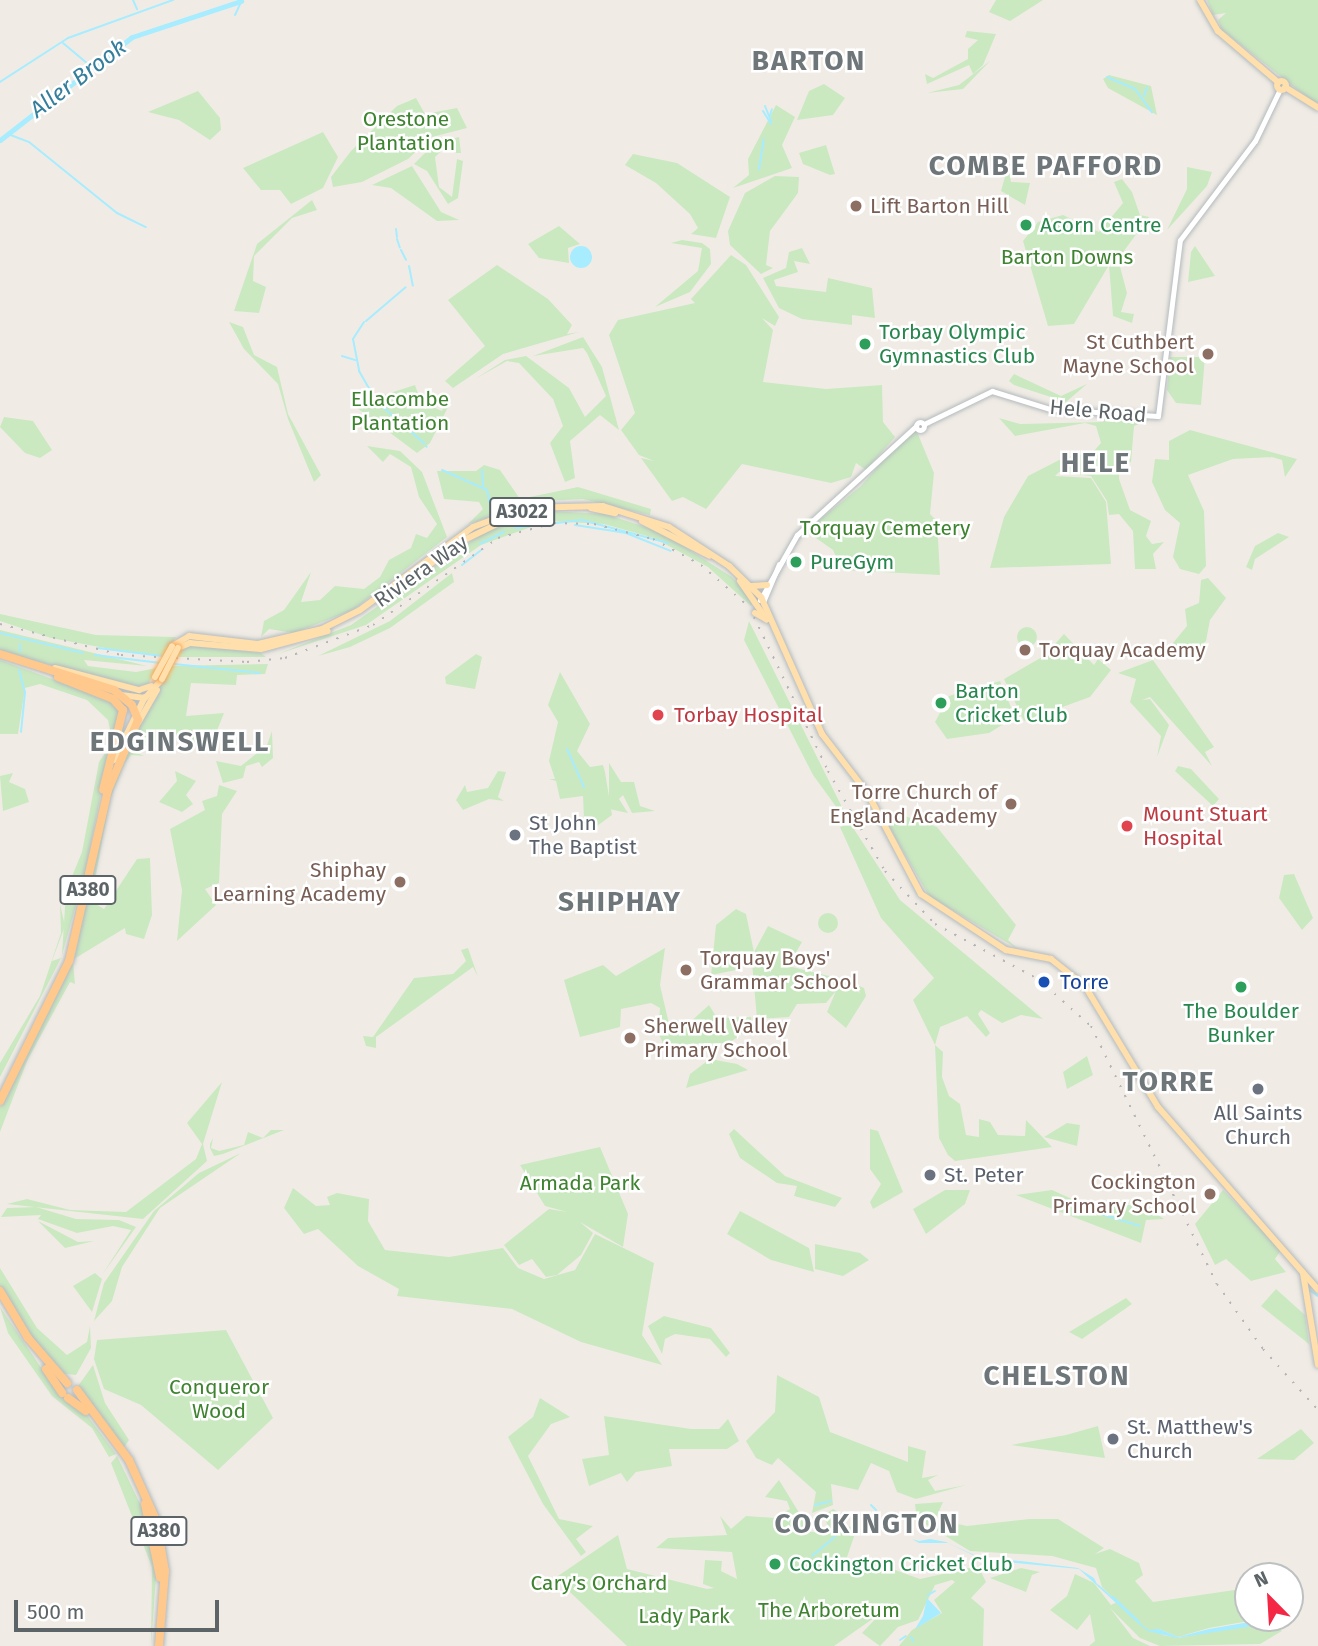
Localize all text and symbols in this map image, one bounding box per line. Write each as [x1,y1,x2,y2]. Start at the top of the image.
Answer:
water label: Aller Brook [24,33,132,123]
district label: BARTON [753,44,865,78]
park label: Orestone Plantation [357,106,455,156]
district label: COMBE PAFFORD [930,149,1162,183]
place label: Lift Barton Hill [870,193,1009,219]
marker: Lift Barton Hill [848,198,864,214]
place label: Acorn Centre [1040,212,1161,238]
marker: Acorn Centre [1018,217,1034,233]
park label: Barton Downs [1001,244,1133,270]
place label: Torbay Olympic Gymnastics Club [879,319,1035,369]
place label: St Cuthbert Mayne School [1062,329,1194,379]
marker: Torbay Olympic Gymnastics Club [857,336,873,352]
marker: St Cuthbert Mayne School [1200,346,1216,362]
park label: Ellacombe Plantation [351,386,449,436]
street label: Hele Road [1048,394,1148,428]
district label: HELE [1061,446,1131,480]
road number: A3022 [489,496,555,527]
park label: Torquay Cemetery [800,515,970,541]
street label: Riviera Way [369,529,473,613]
place label: PureGym [810,549,894,575]
marker: PureGym [788,554,804,570]
place label: Torquay Academy [1039,637,1206,663]
marker: Torquay Academy [1017,642,1033,658]
place label: Barton Cricket Club [955,678,1068,728]
marker: Barton Cricket Club [933,695,949,711]
place label: Torbay Hospital [674,702,823,728]
marker: Torbay Hospital [648,705,668,725]
district label: EDGINSWELL [91,725,269,759]
place label: Torre Church of England Academy [829,779,997,829]
marker: Torre Church of England Academy [1003,796,1019,812]
place label: Mount Stuart Hospital [1143,801,1268,851]
place label: St John The Baptist [529,810,637,860]
marker: Mount Stuart Hospital [1117,816,1137,836]
marker: St John The Baptist [507,827,523,843]
place label: Shiphay Learning Academy [213,857,386,907]
road number: A380 [58,874,118,906]
marker: Shiphay Learning Academy [392,874,408,890]
district label: SHIPHAY [559,885,681,919]
place label: Torquay Boys' Grammar School [700,945,858,995]
marker: Torquay Boys' Grammar School [678,962,694,978]
place label: Torre [1060,969,1109,995]
marker: Torre [1034,972,1054,992]
marker: The Boulder Bunker [1233,979,1249,995]
place label: The Boulder Bunker [1183,998,1299,1048]
place label: Sherwell Valley Primary School [644,1013,788,1063]
marker: Sherwell Valley Primary School [622,1030,638,1046]
district label: TORRE [1123,1065,1215,1099]
marker: All Saints Church [1250,1081,1266,1097]
place label: All Saints Church [1214,1100,1302,1150]
place label: St. Peter [944,1162,1024,1188]
marker: St. Peter [922,1167,938,1183]
place label: Cockington Primary School [1052,1169,1196,1219]
park label: Armada Park [520,1170,640,1196]
marker: Cockington Primary School [1202,1186,1218,1202]
district label: CHELSTON [985,1359,1129,1393]
park label: Conqueror Wood [169,1374,269,1424]
place label: St. Matthew's Church [1127,1414,1253,1464]
marker: St. Matthew's Church [1105,1431,1121,1447]
district label: COCKINGTON [776,1507,958,1541]
road number: A380 [129,1516,189,1546]
place label: Cockington Cricket Club [789,1551,1013,1577]
marker: Cockington Cricket Club [767,1556,783,1572]
north arrow [1234,1562,1304,1632]
text: N [1251,1566,1271,1592]
park label: Cary's Orchard [531,1570,667,1596]
scale bar [18,1586,222,1630]
park label: The Arboretum [758,1597,900,1623]
text: 500 m [27,1599,85,1625]
park label: Lady Park [638,1603,730,1629]

